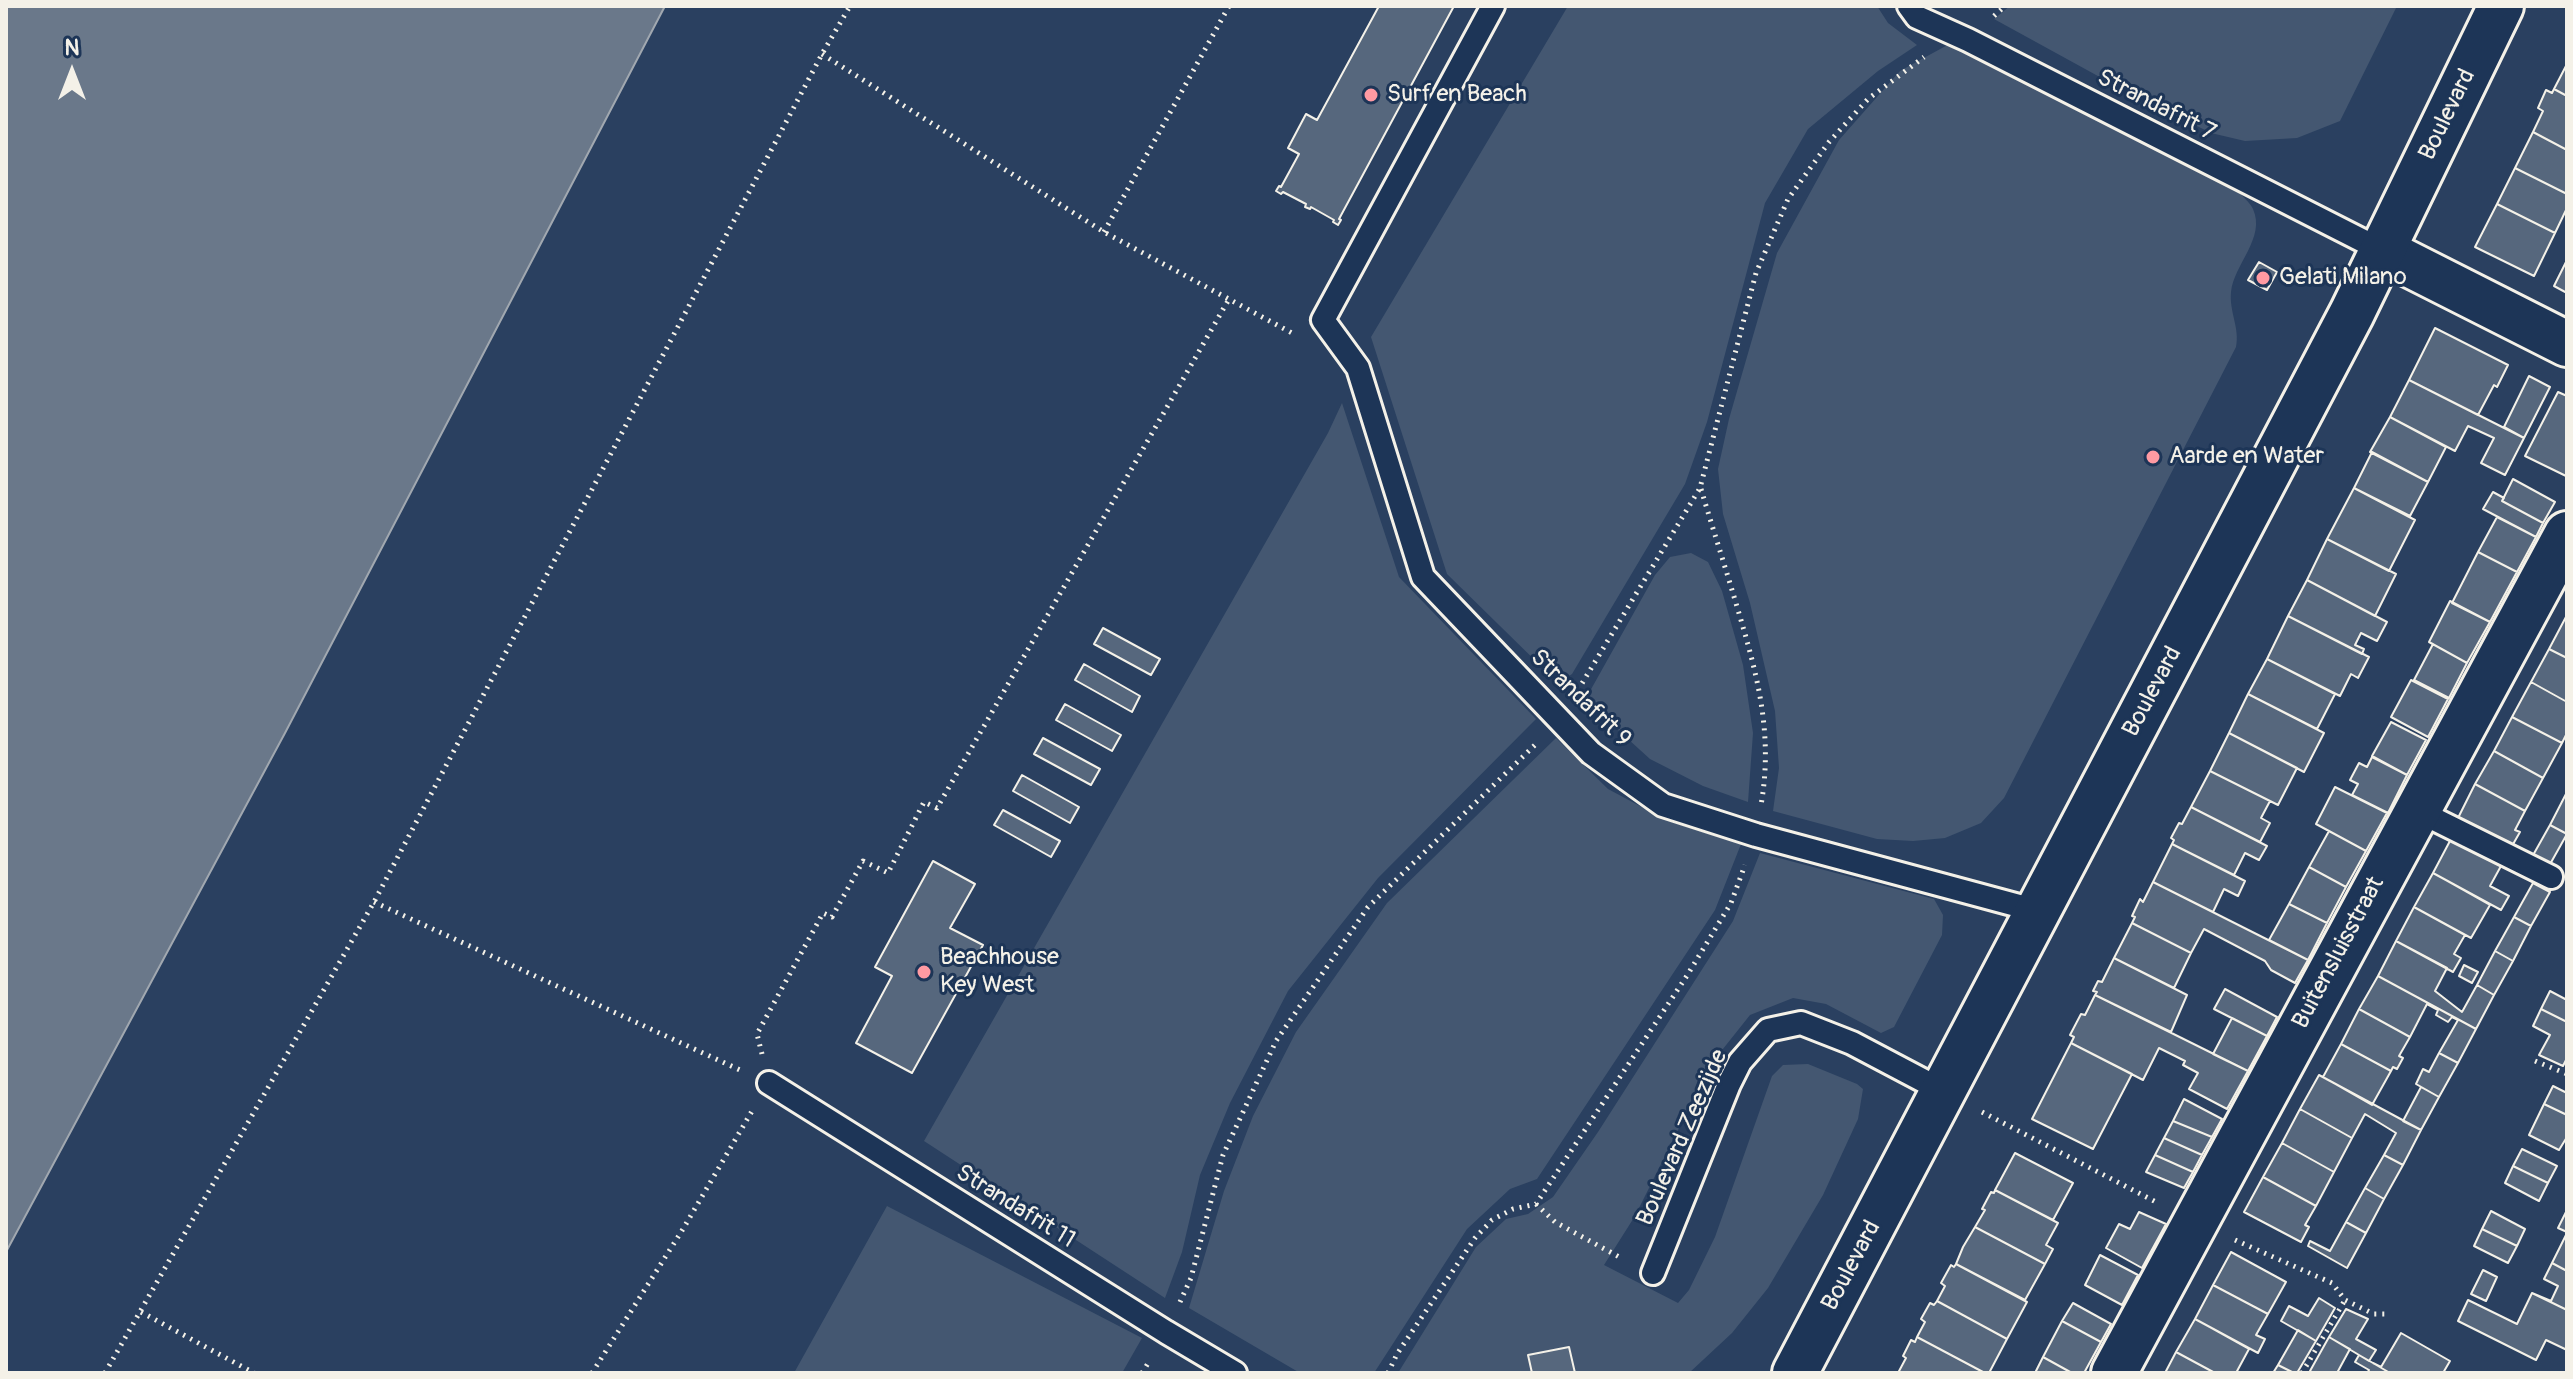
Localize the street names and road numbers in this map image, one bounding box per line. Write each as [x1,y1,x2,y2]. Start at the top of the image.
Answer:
street label: Strandafrit 7 [2092,64,2220,148]
street label: Boulevard [2414,65,2482,165]
street label: Boulevard [2117,642,2189,742]
street label: Strandafrit 9 [1524,644,1636,754]
street label: Buitensluisstraat [2287,872,2391,1034]
street label: Boulevard Zeezijde [1631,1045,1735,1231]
street label: Strandafrit 11 [950,1159,1080,1255]
street label: Boulevard [1816,1216,1888,1316]

